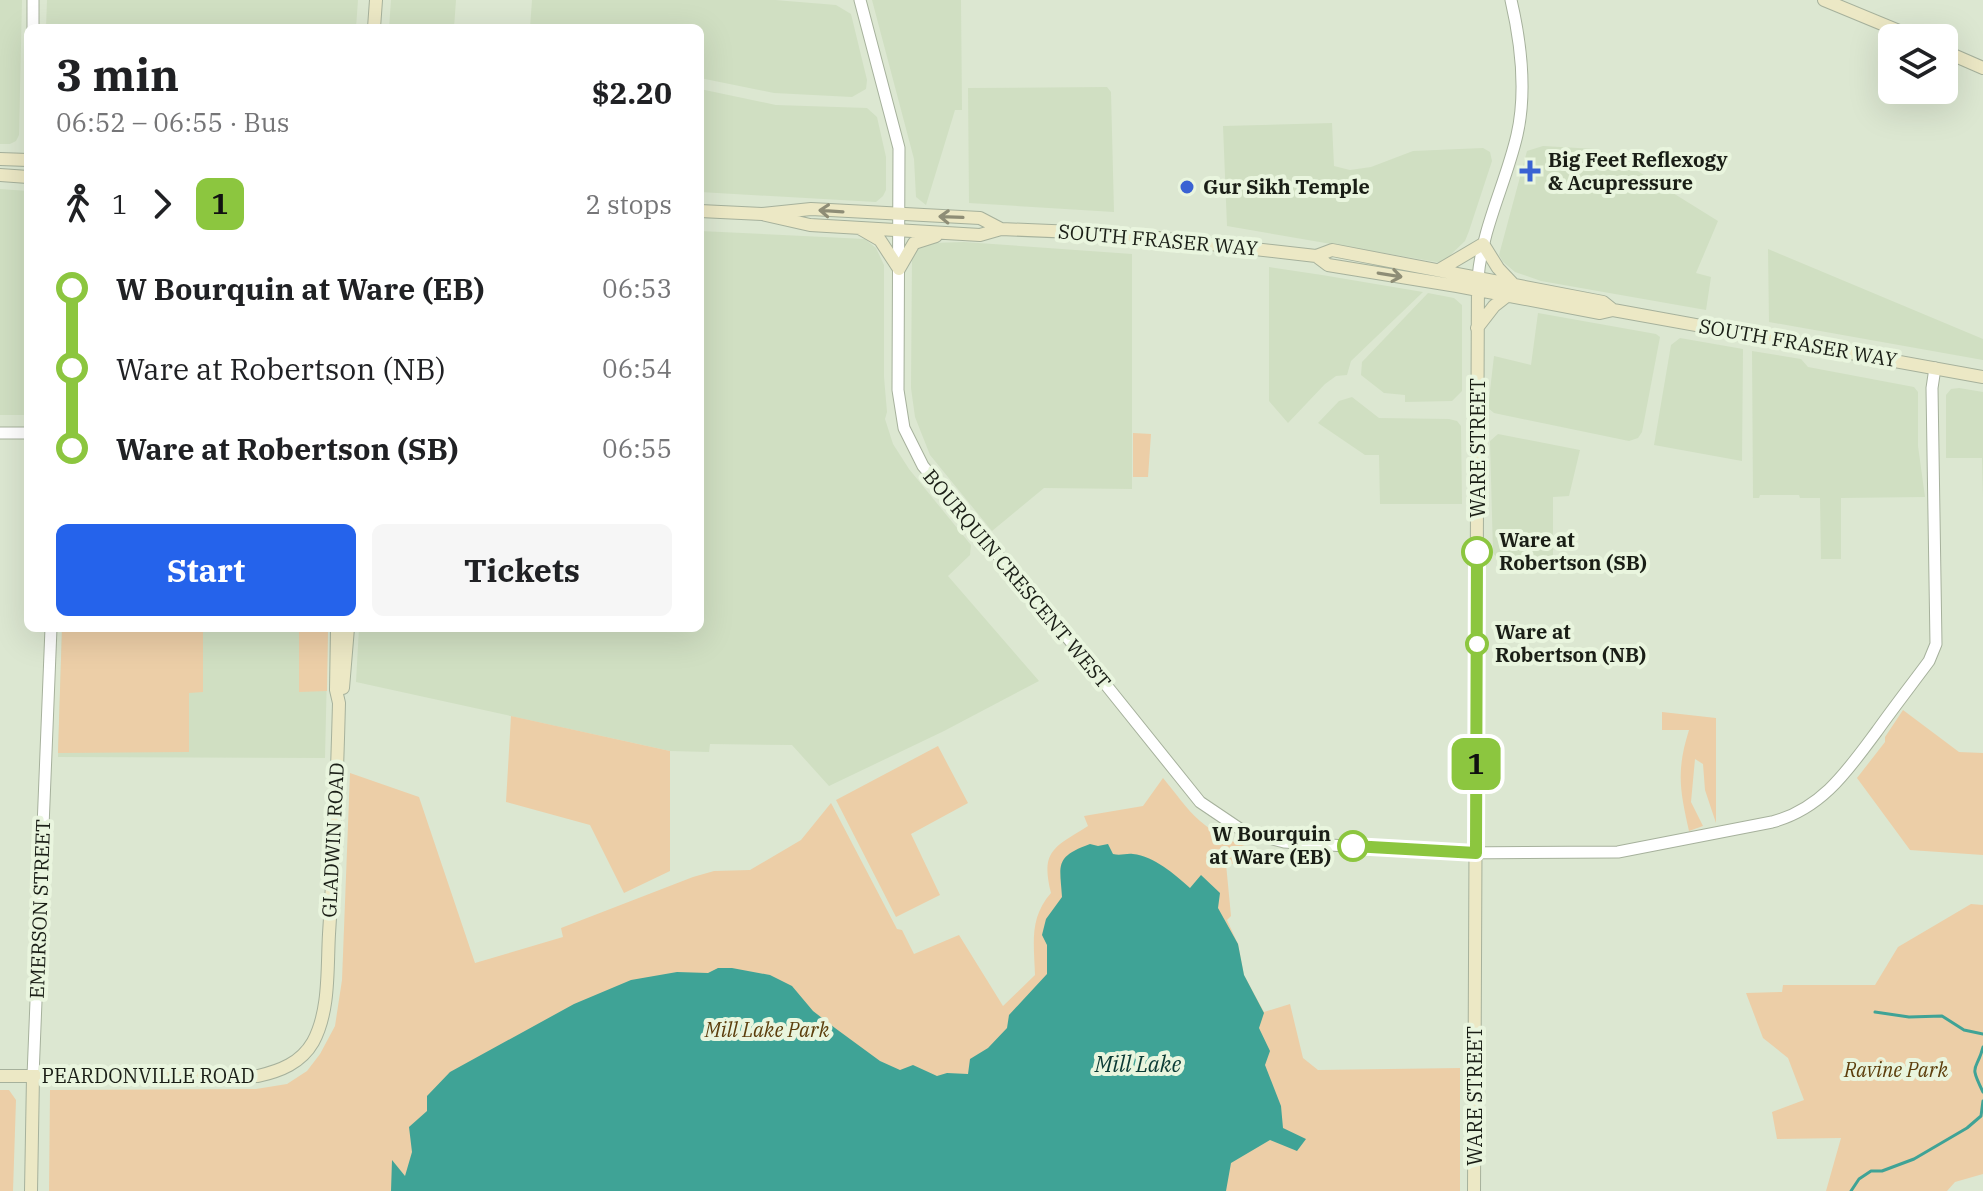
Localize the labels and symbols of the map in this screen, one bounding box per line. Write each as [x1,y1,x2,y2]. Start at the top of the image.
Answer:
place label: Big Feet Reflexogy & Acupressure [1548,146,1728,196]
marker: Big Feet Reflexogy & Acupressure [1519,160,1541,182]
place label: Gur Sikh Temple [1203,173,1370,200]
marker: Gur Sikh Temple [1178,178,1196,196]
one-way arrow [818,203,845,218]
one-way arrow [938,210,965,225]
street label: SOUTH FRASER WAY [1057,217,1260,262]
one-way arrow [1376,268,1402,283]
street label: SOUTH FRASER WAY [1697,312,1900,373]
street label: WARE STREET [1464,378,1491,518]
street label: BOURQUIN CRESCENT WEST [918,463,1117,694]
place label: Ware at Robertson (SB) [1499,526,1647,576]
marker: Ware at Robertson (SB) [1462,537,1492,567]
place label: Ware at Robertson (NB) [1495,618,1646,668]
marker: Ware at Robertson (NB) [1466,633,1488,655]
line badge: 1 [1450,738,1502,790]
street label: GLADWIN ROAD [315,762,350,918]
street label: EMERSON STREET [23,819,56,999]
place label: W Bourquin at Ware (EB) [1209,820,1331,870]
marker: W Bourquin at Ware (EB) [1338,831,1368,861]
park label: Mill Lake Park [704,1016,830,1043]
street label: WARE STREET [1461,1026,1488,1166]
water label: Mill Lake [1094,1049,1181,1078]
park label: Ravine Park [1843,1056,1948,1083]
street label: PEARDONVILLE ROAD [42,1062,255,1089]

